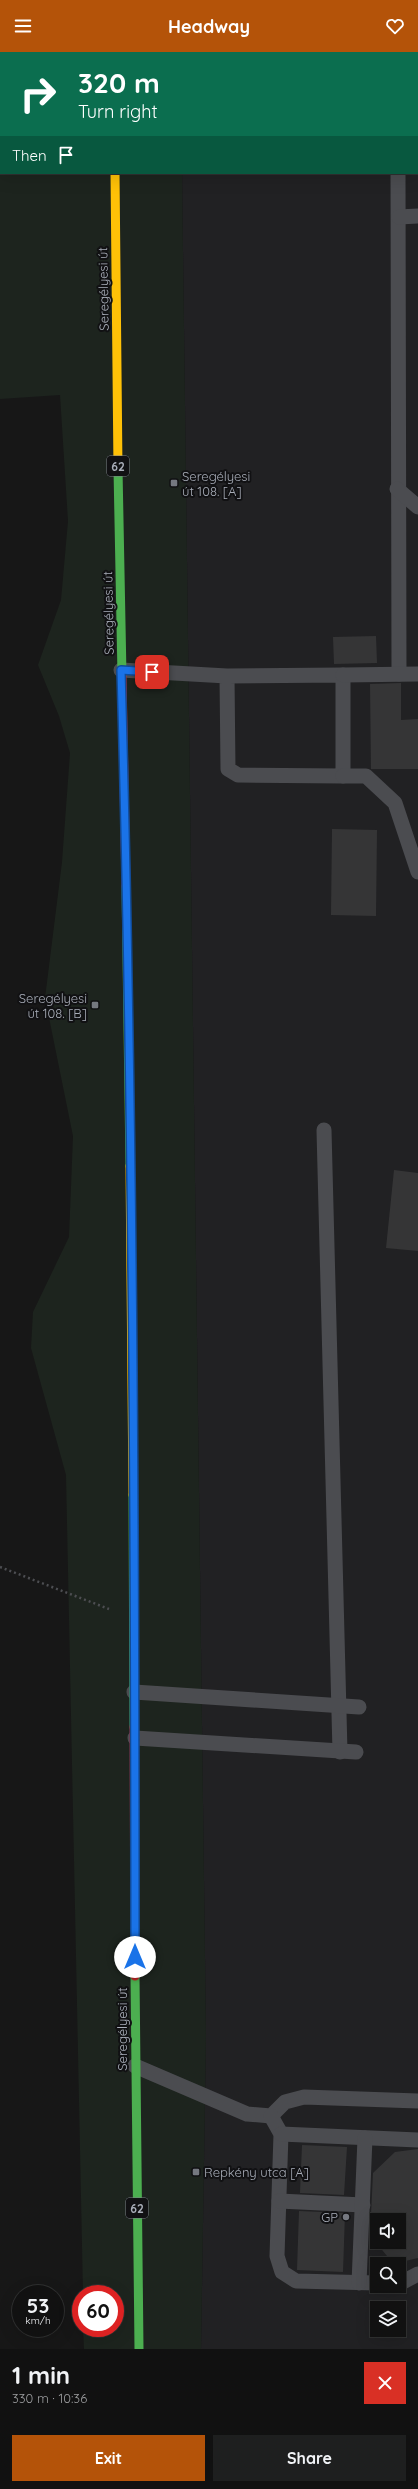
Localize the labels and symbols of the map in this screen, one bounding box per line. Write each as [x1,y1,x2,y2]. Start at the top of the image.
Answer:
street label: Seregélyesi út [94,247,112,331]
road number: 62 [107,456,129,476]
place label: Seregélyesi út 108. [A] [182,468,250,499]
marker: Seregélyesi út 108. [A] [169,478,179,488]
street label: Seregélyesi út [99,571,117,655]
pin [135,655,169,689]
place label: Seregélyesi út 108. [B] [19,990,87,1021]
marker: Seregélyesi út 108. [B] [90,1000,100,1010]
position arrow [114,1936,156,1978]
street label: Seregélyesi út [114,1987,130,2071]
place label: Repkény utca [A] [204,2164,309,2180]
marker: Repkény utca [A] [191,2167,201,2177]
road number: 62 [126,2198,148,2218]
place label: GP [321,2209,338,2225]
marker: GP [341,2212,351,2222]
speed limit sign: 60 [72,2285,124,2337]

